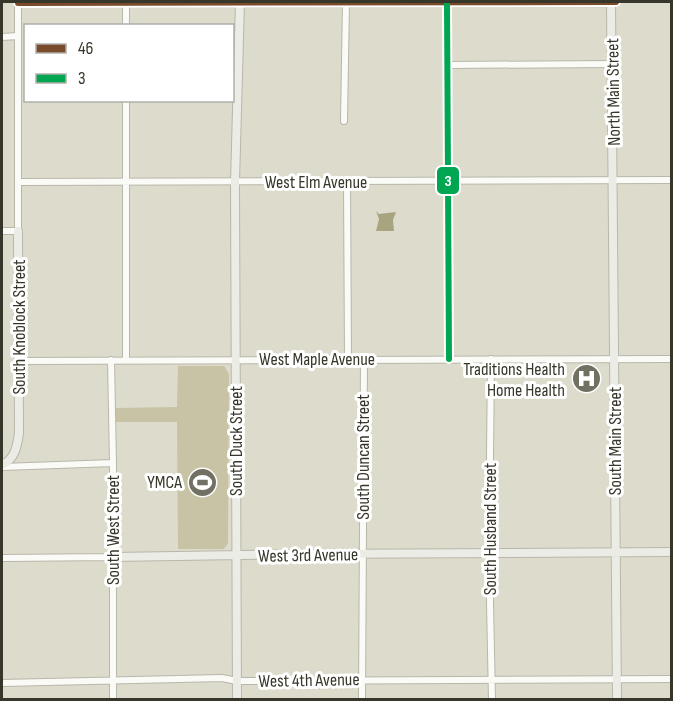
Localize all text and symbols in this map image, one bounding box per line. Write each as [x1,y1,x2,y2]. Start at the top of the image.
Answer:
legend [24,24,234,102]
text: 46 [78,38,94,59]
street label: North Main Street [602,38,625,146]
text: 3 [78,68,86,89]
line badge: 3 [436,166,460,195]
street label: West Elm Avenue [265,172,367,193]
text: 3 [444,172,452,191]
street label: South Knoblock Street [9,259,30,395]
street label: West Maple Avenue [259,349,375,370]
place label: Traditions Health Home Health [463,359,565,401]
hospital icon: Traditions Health Home Health [570,363,602,395]
street label: South Duck Street [226,385,247,496]
street label: South Main Street [605,386,626,495]
street label: South Duncan Street [353,394,374,520]
street label: South Husband Street [480,462,501,595]
sports icon: YMCA [187,466,219,498]
place label: YMCA [147,472,182,493]
street label: South West Street [103,474,124,585]
street label: West 3rd Avenue [258,544,358,567]
street label: West 4th Avenue [258,669,360,692]

